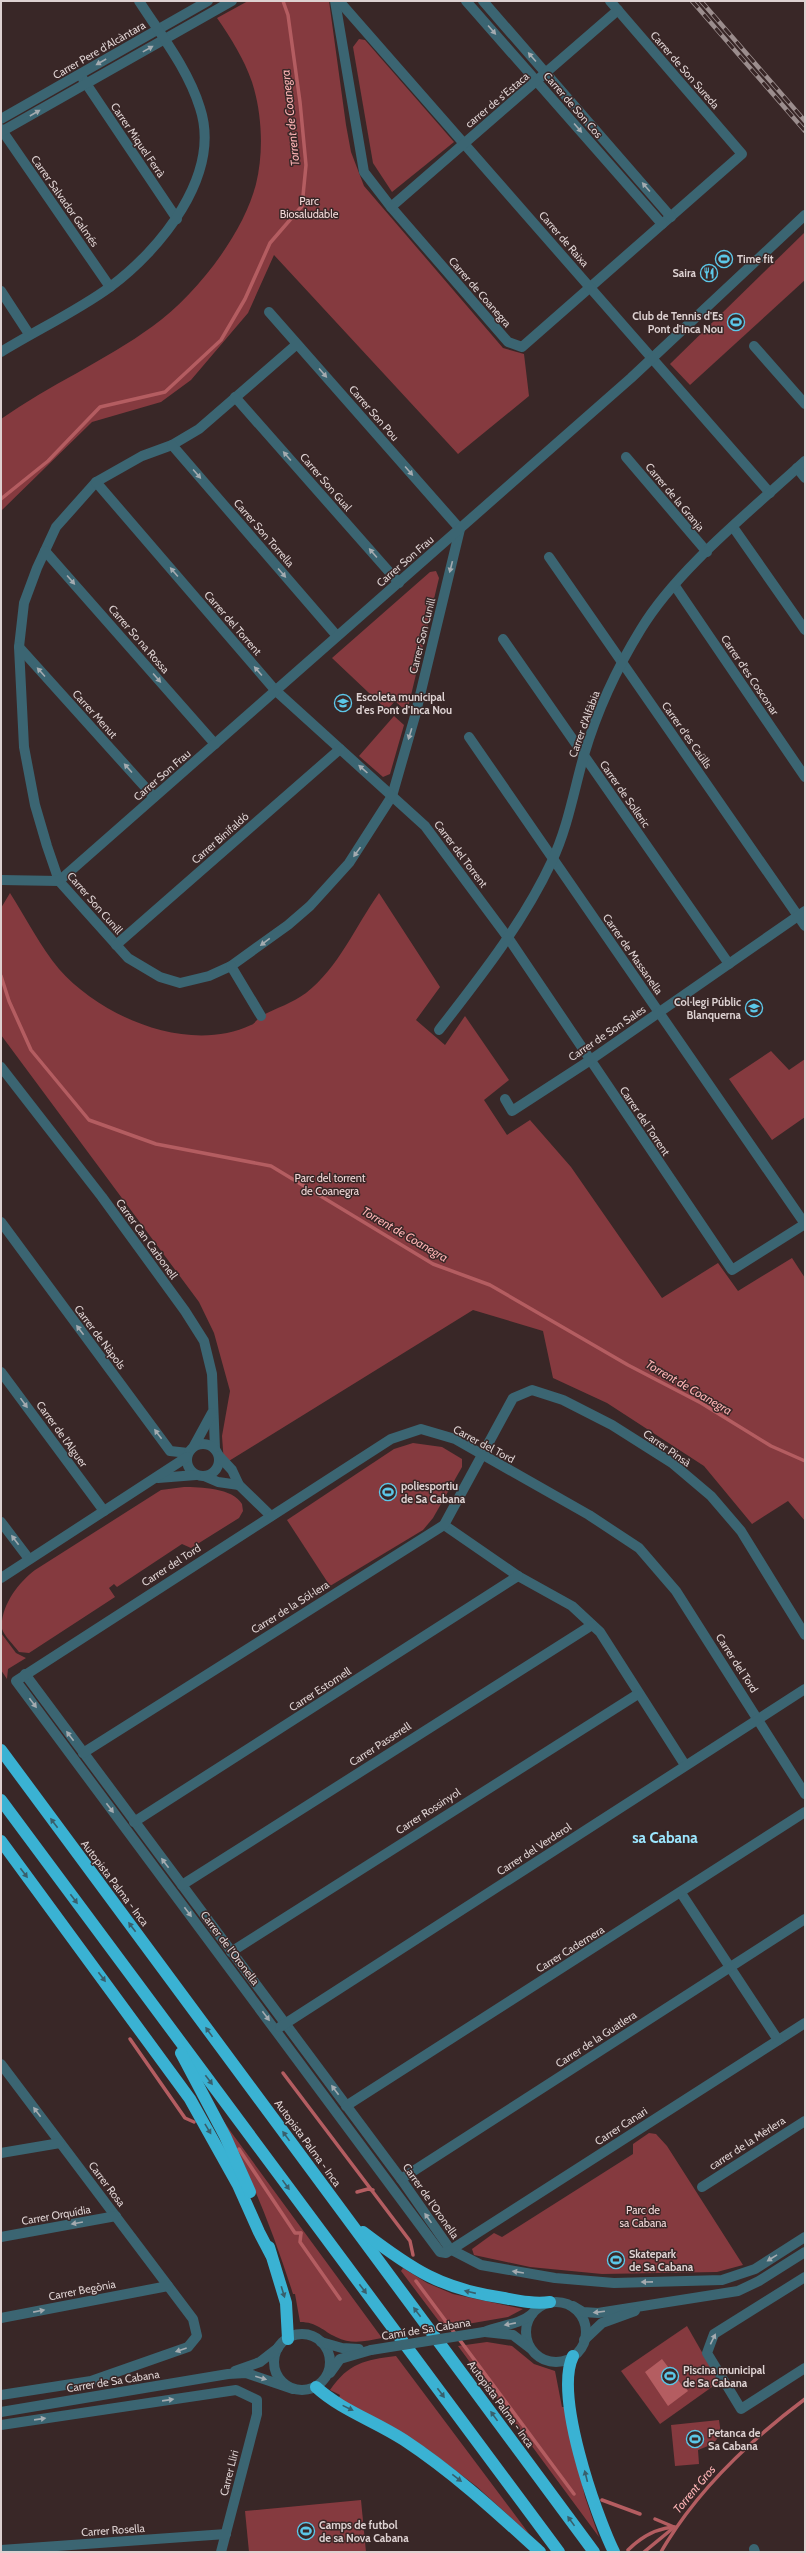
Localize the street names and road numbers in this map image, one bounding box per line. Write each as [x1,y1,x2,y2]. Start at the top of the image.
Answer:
street label: Carrer Pere d'Alcàntara [50,17,148,82]
street label: Carrer de Son Sureda [647,28,723,112]
street label: carrer de s'Estaca [462,69,532,131]
street label: Carrer de Son Cos [540,69,606,141]
street label: Carrer Miquel Ferrà [108,100,169,181]
street label: Carrer Salvador Galmés [28,153,102,250]
street label: Carrer de Raixa [536,208,592,270]
street label: Carrer de Coanegra [446,254,515,331]
street label: Carrer Son Pou [346,382,402,444]
street label: Carrer Son Gual [297,450,355,514]
street label: Carrer de la Granja [642,460,708,535]
street label: Carrer Son Torrella [231,496,298,570]
street label: Carrer Son Frau [374,532,437,590]
street label: Carrer del Torrent [201,588,265,658]
street label: Carrer Son Cunill [406,596,438,675]
street label: Carrer So na Rossa [105,602,173,677]
street label: Carrer d'es Cosconar [718,632,782,718]
street label: Carrer Menut [70,687,121,741]
street label: Carrer d'Alfàbia [565,688,603,759]
street label: Carrer d'es Caülls [659,699,715,772]
street label: Carrer Son Frau [131,746,194,804]
street label: Carrer de Solleric [597,758,653,830]
street label: Carrer Binifaldó [188,809,252,867]
street label: Carrer del Torrent [431,818,491,891]
street label: Carrer Son Cunill [64,869,126,937]
street label: Carrer de Massanella [600,911,667,998]
street label: Carrer de Son Sales [566,1002,649,1064]
street label: Carrer del Torrent [617,1084,673,1159]
street label: Carrer Can Carbonell [113,1196,181,1282]
street label: Carrer de Nàpols [71,1302,129,1372]
street label: Carrer de l'Alguer [33,1398,91,1470]
street label: Carrer del Tord [451,1422,517,1466]
street label: Carrer Pinsà [640,1426,694,1470]
street label: Carrer del Tord [139,1541,203,1589]
street label: Carrer de la Sól·lera [248,1577,332,1637]
street label: Carrer del Tord [713,1631,761,1695]
street label: Carrer Estornell [286,1664,354,1714]
street label: Carrer Passerell [347,1719,414,1769]
street label: Carrer Rossinyol [393,1785,463,1837]
street label: Carrer del Verderol [494,1819,574,1878]
street label: Autopista Palma - Inca [78,1837,152,1929]
street label: Carrer de l'Oronella [198,1908,263,1988]
street label: Carrer Cadernera [533,1922,607,1976]
street label: Carrer de la Guatlera [553,2007,640,2070]
street label: Autopista Palma - Inca [272,2097,345,2190]
street label: Carrer Canari [592,2104,650,2148]
street label: carrer de la Mèrlera [706,2113,788,2173]
street label: Carrer Rosa [86,2159,129,2210]
street label: Carrer de l'Oronella [400,2160,463,2242]
street label: Carrer Orquídia [20,2202,92,2228]
street label: Carrer Begònia [47,2277,117,2303]
street label: Camí de Sa Cabana [381,2315,472,2343]
street label: Autopista Palma - Inca [465,2358,538,2451]
street label: Carrer de Sa Cabana [66,2367,161,2395]
street label: Carrer Lliri [217,2449,241,2497]
street label: Carrer Rosella [81,2521,146,2539]

